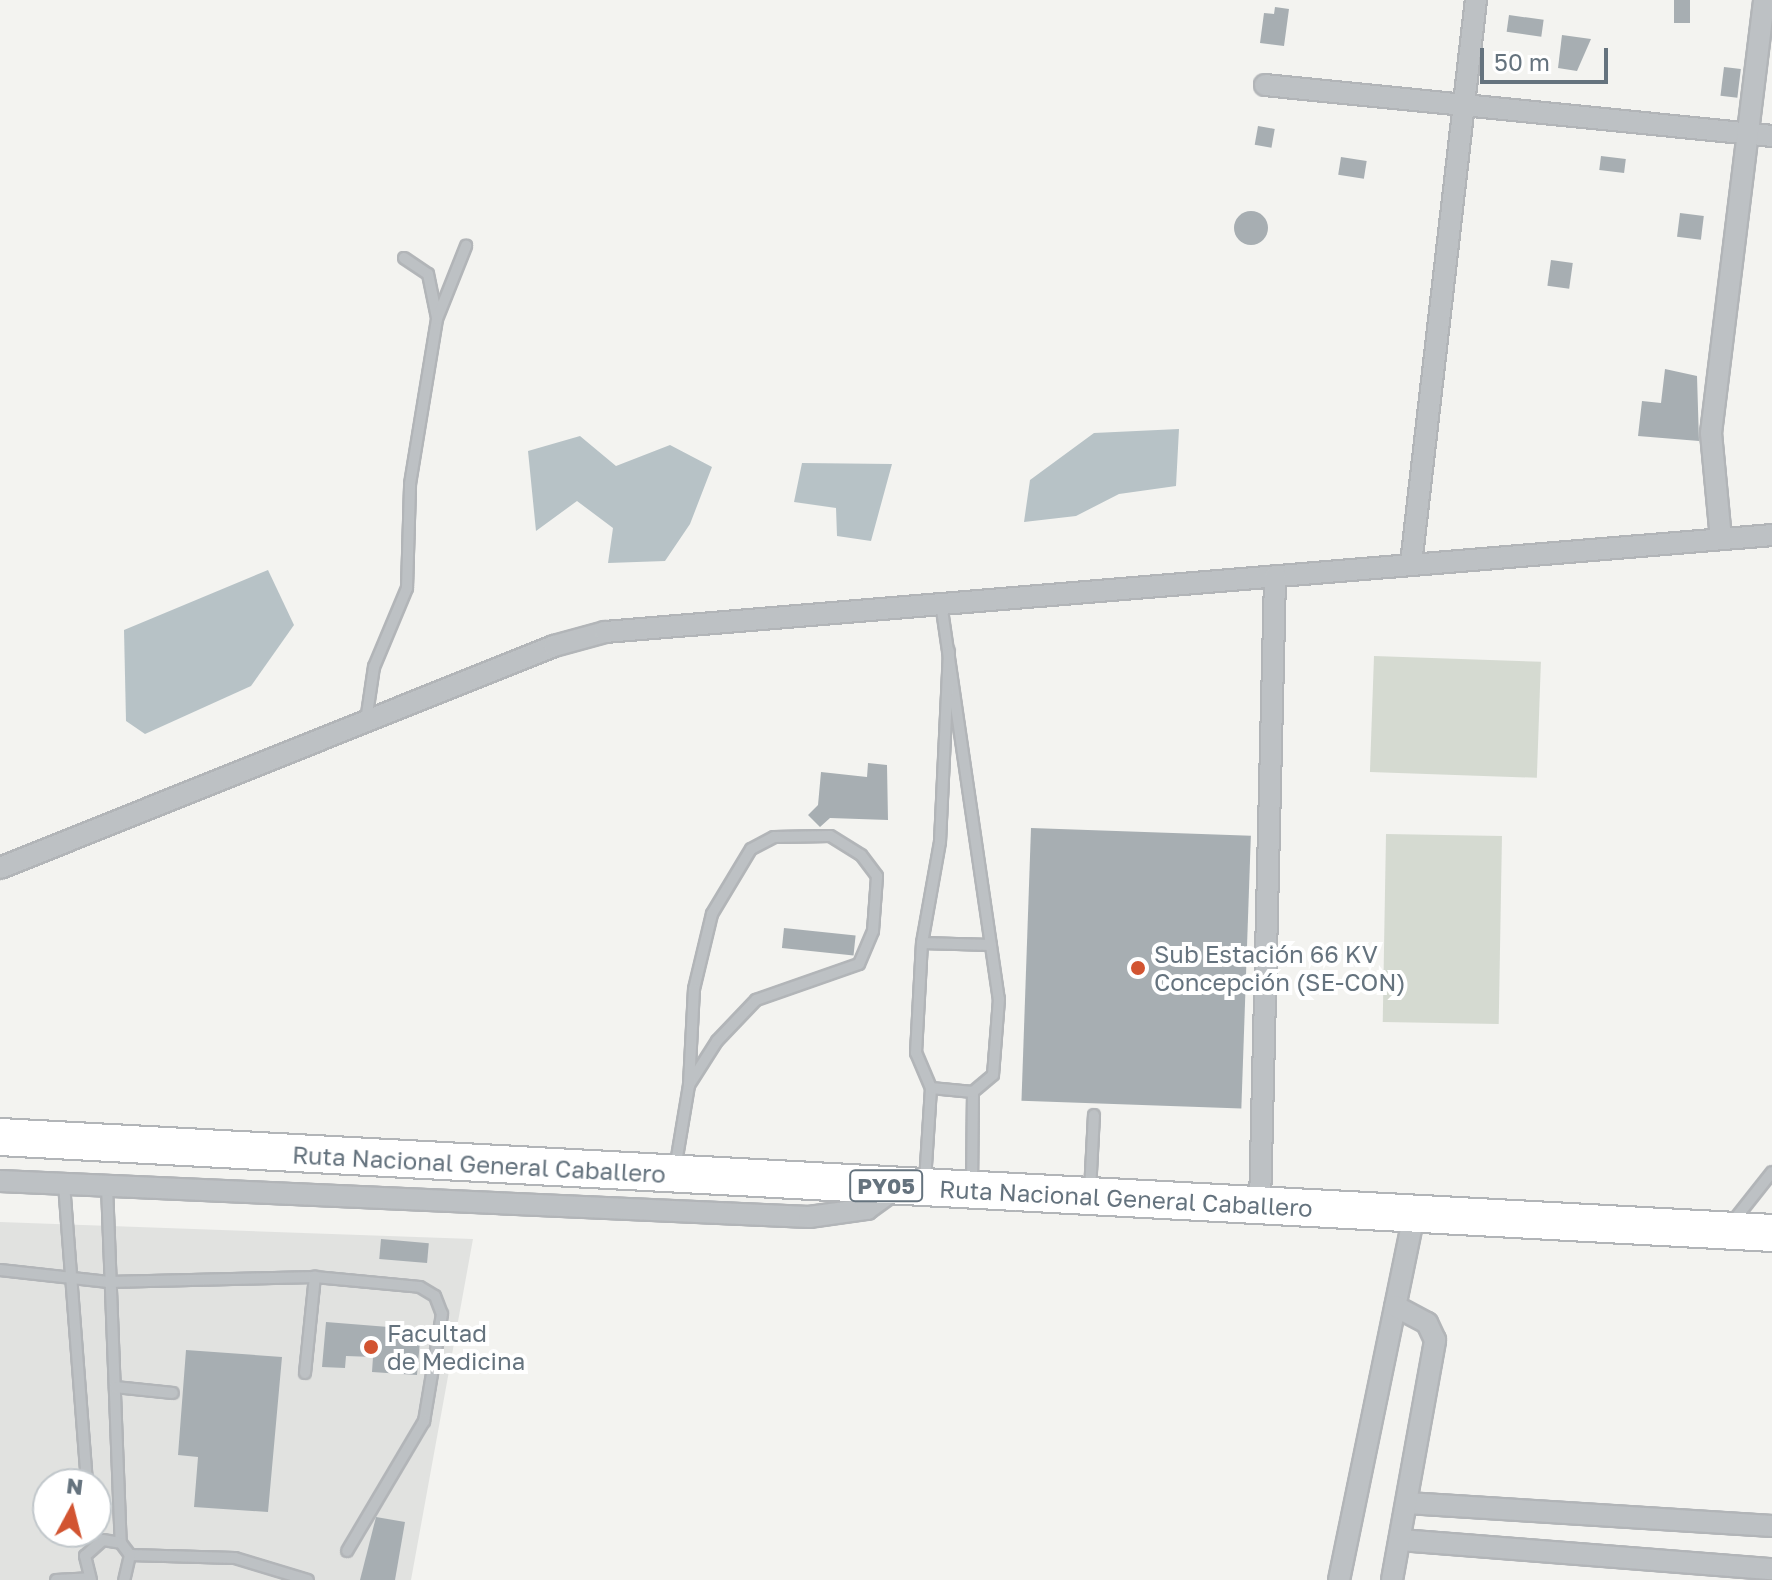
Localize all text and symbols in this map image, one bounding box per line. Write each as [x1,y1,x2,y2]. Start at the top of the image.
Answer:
scale bar [1484,32,1612,82]
text: 50 m [1494,47,1550,76]
place label: Sub Estación 66 KV Concepción (SE-CON) [1154,940,1406,996]
marker: Sub Estación 66 KV Concepción (SE-CON) [1129,959,1147,977]
street label: Ruta Nacional General Caballero [292,1140,666,1188]
road number: PY05 [848,1168,924,1204]
street label: Ruta Nacional General Caballero [939,1174,1313,1222]
place label: Facultad de Medicina [387,1319,525,1375]
marker: Facultad de Medicina [362,1338,380,1356]
north arrow [32,1468,112,1548]
text: N [65,1471,85,1500]

